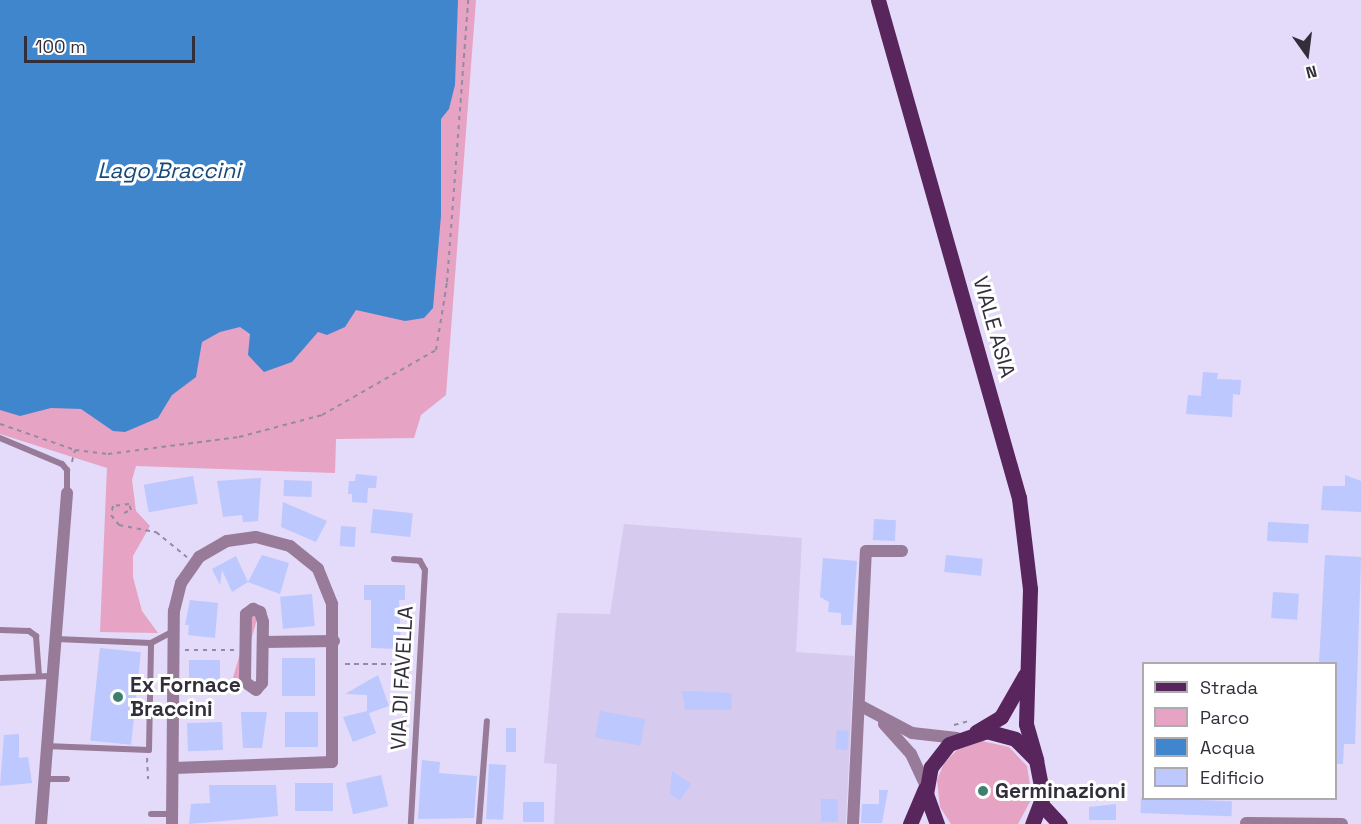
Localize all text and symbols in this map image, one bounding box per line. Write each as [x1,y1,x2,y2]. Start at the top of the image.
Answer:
scale bar [27,24,198,62]
north arrow [1277,24,1337,84]
text: 100 m [35,35,86,58]
text: N [1304,60,1319,83]
water label: Lago Braccini [97,158,241,184]
street label: VIALE ASIA [967,273,1021,381]
street label: VIA DI FAVELLA [386,605,418,751]
legend [1142,662,1337,800]
place label: Ex Fornace Braccini [130,672,241,722]
text: Strada [1200,676,1258,699]
marker: Ex Fornace Braccini [111,690,125,704]
text: Parco [1200,706,1249,729]
text: Acqua [1200,736,1255,759]
text: Edificio [1200,766,1264,789]
place label: Germinazioni [995,778,1126,804]
marker: Germinazioni [976,784,990,798]

